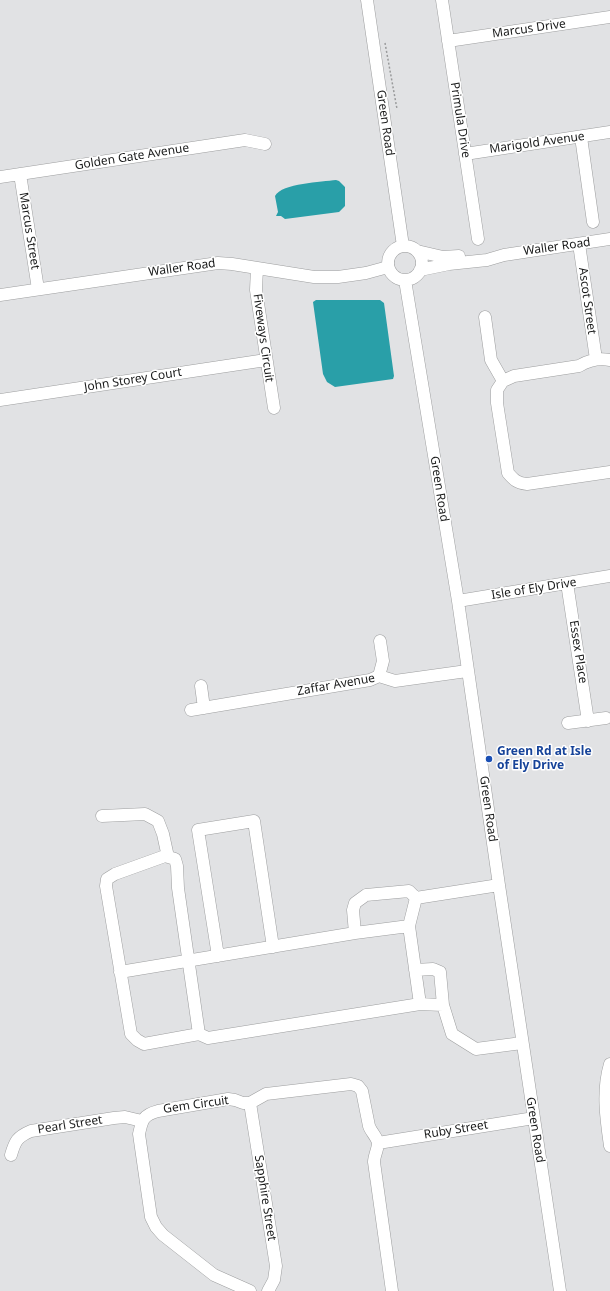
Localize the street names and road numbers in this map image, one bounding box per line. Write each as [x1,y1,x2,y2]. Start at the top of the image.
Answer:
street label: Marcus Drive [491,17,567,41]
street label: Primula Drive [447,81,473,159]
street label: Green Road [373,89,397,157]
street label: Marigold Avenue [488,129,586,157]
street label: Golden Gate Avenue [74,141,190,173]
street label: Marcus Street [16,191,42,271]
street label: Waller Road [523,235,591,259]
street label: Waller Road [148,256,216,280]
street label: Ascot Street [575,267,599,335]
street label: Fiveways Circuit [250,293,276,383]
street label: John Storey Court [83,365,183,395]
street label: Green Road [427,455,451,523]
street label: Isle of Ely Drive [490,575,578,603]
street label: Essex Place [566,619,590,685]
street label: Zaffar Avenue [296,671,376,699]
street label: Green Road [476,775,500,843]
street label: Gem Circuit [162,1093,230,1117]
street label: Green Road [523,1096,547,1164]
street label: Pearl Street [37,1113,103,1137]
street label: Ruby Street [423,1118,489,1142]
street label: Sapphire Street [251,1154,279,1242]

